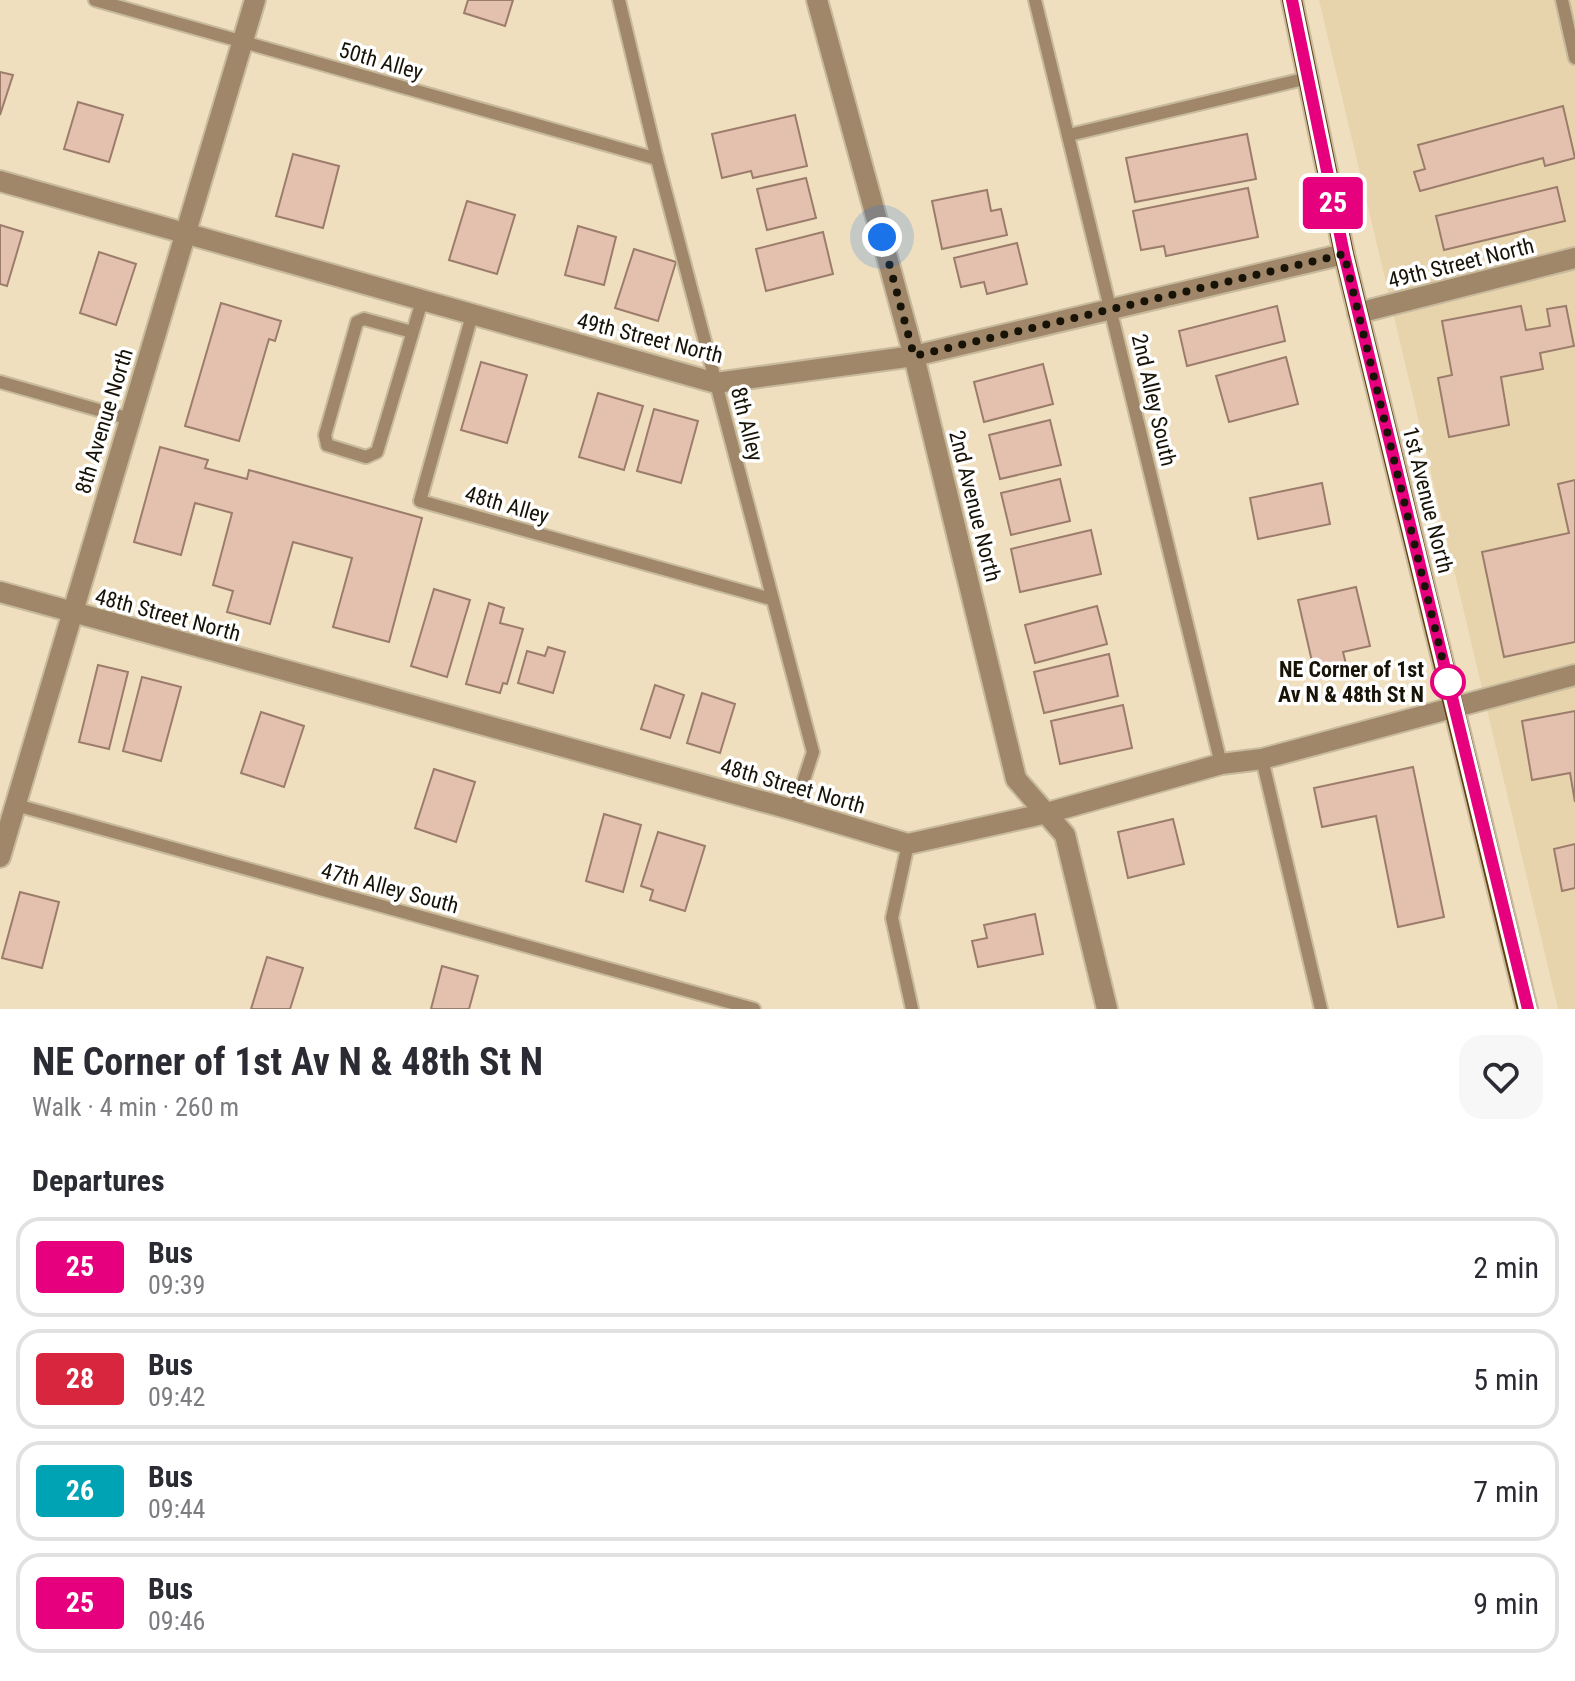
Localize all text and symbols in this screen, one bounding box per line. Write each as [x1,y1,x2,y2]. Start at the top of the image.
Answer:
street label: 50th Alley [336,37,426,85]
line badge: 25 [1297,177,1369,229]
text: 25 [1319,186,1347,219]
your location [862,217,902,257]
street label: 49th Street North [1385,233,1537,293]
street label: 49th Street North [574,308,726,368]
street label: 2nd Alley South [1127,331,1181,469]
street label: 8th Avenue North [70,345,138,497]
street label: 8th Alley [726,385,768,463]
street label: 1st Avenue North [1398,424,1458,576]
street label: 2nd Avenue North [944,428,1006,584]
street label: 48th Alley [462,481,552,529]
street label: 48th Street North [93,584,243,646]
place label: NE Corner of 1st Av N & 48th St N [1278,657,1424,707]
marker: NE Corner of 1st Av N & 48th St N [1431,665,1465,699]
street label: 48th Street North [718,753,868,819]
street label: 47th Alley South [319,858,461,918]
button: heart [1459,1035,1543,1119]
text: NE Corner of 1st Av N & 48th St N [32,1040,543,1084]
text: Walk · 4 min · 260 m [32,1092,239,1122]
text: Departures [32,1163,165,1198]
text: Bus [148,1235,193,1270]
text: 25 [66,1250,94,1283]
text: 2 min [1473,1250,1539,1285]
text: 09:39 [148,1270,205,1300]
text: Bus [148,1347,193,1382]
text: 28 [66,1362,94,1395]
text: 5 min [1473,1362,1539,1397]
text: 09:42 [148,1382,205,1412]
text: Bus [148,1459,193,1494]
text: 26 [66,1474,94,1507]
text: 7 min [1473,1474,1539,1509]
text: 09:44 [148,1494,205,1524]
text: Bus [148,1571,193,1606]
text: 25 [66,1586,94,1619]
text: 9 min [1473,1586,1539,1621]
text: 09:46 [148,1606,205,1636]

